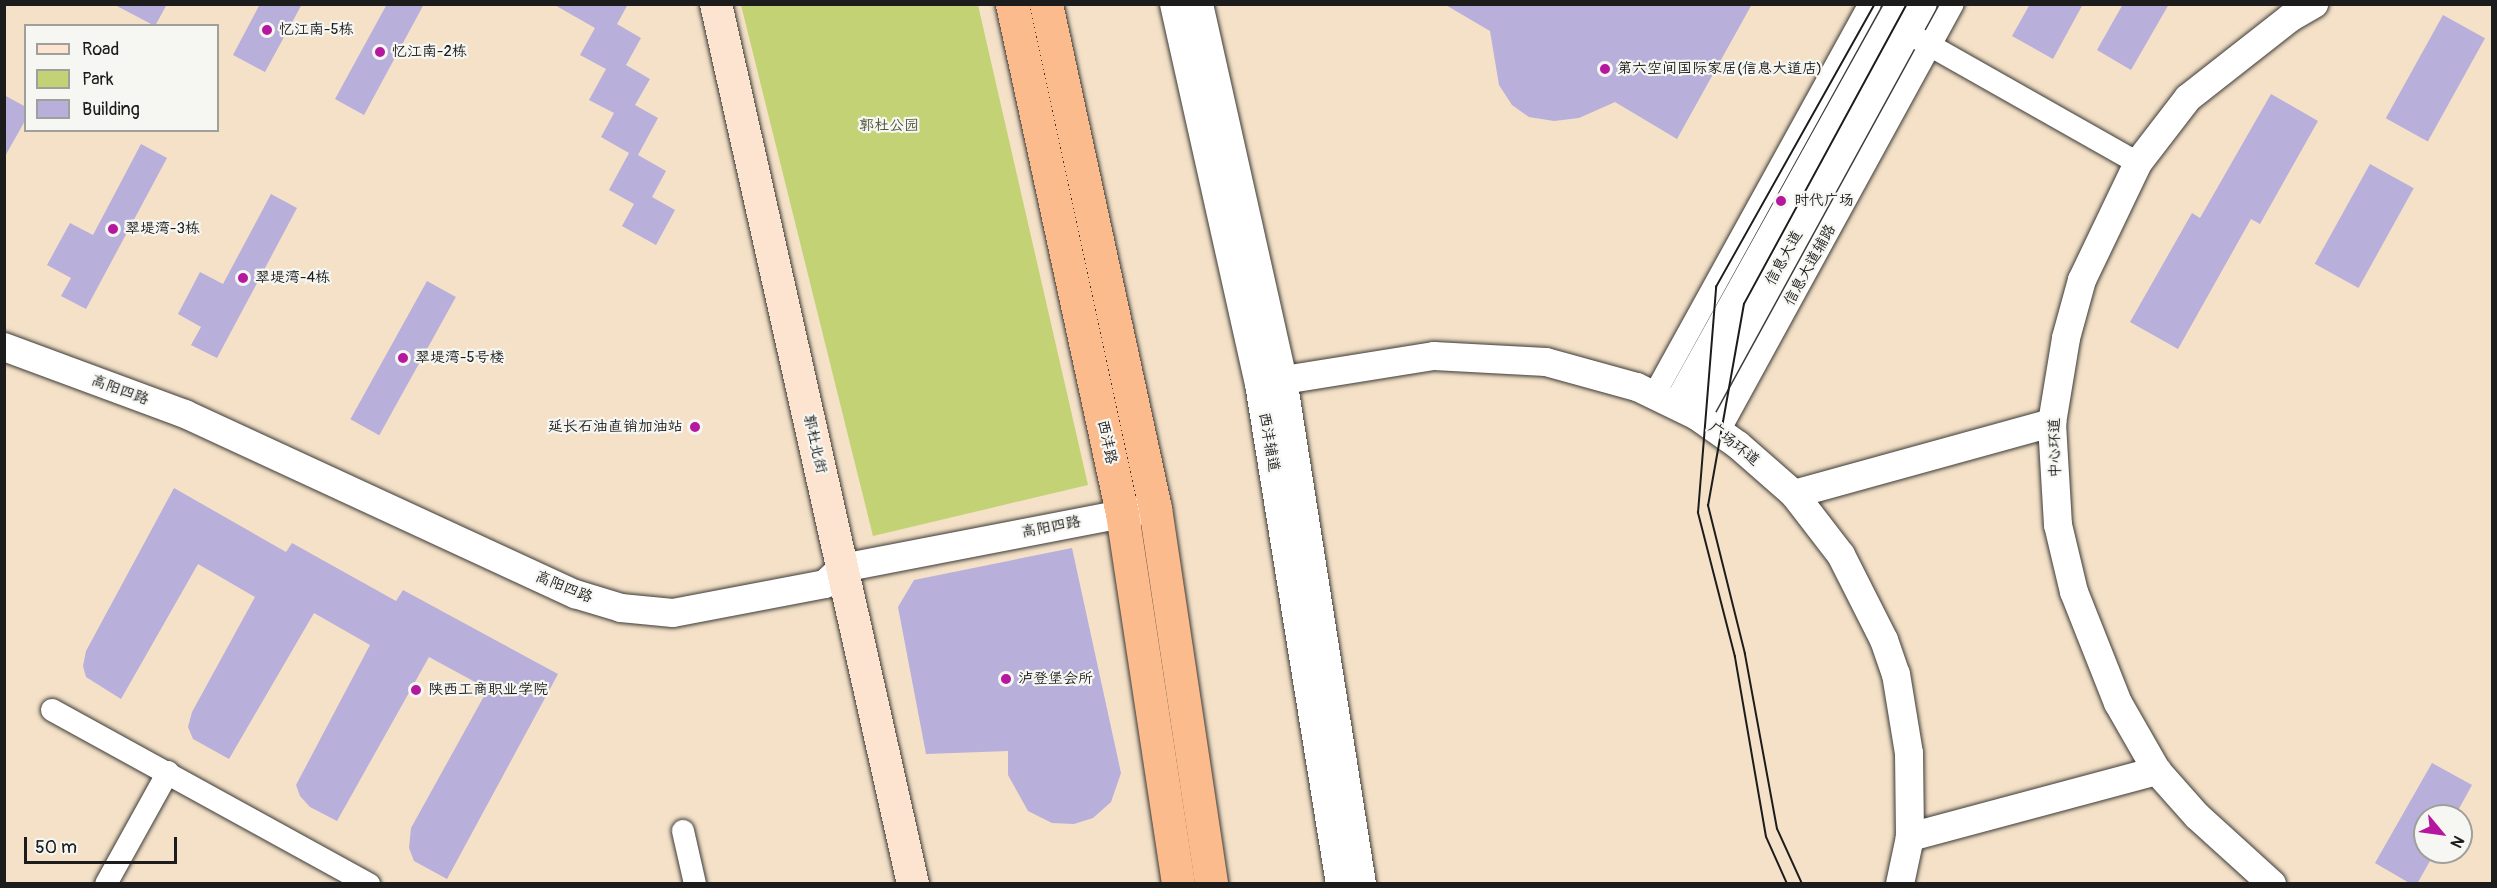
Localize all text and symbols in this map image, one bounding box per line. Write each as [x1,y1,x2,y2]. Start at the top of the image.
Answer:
place label: 忆江南-5栋 [279,21,354,39]
marker: 忆江南-5栋 [260,23,274,37]
legend [24,24,219,132]
text: Road [82,38,119,61]
place label: 忆江南-2栋 [392,43,467,61]
marker: 忆江南-2栋 [373,45,387,59]
place label: 第六空间国际家居(信息大道店) [1617,60,1822,78]
marker: 第六空间国际家居(信息大道店) [1598,62,1612,76]
text: Park [82,68,114,91]
text: Building [82,98,140,121]
park label: 郭杜公园 [859,117,919,135]
marker: 时代广场 [1772,192,1790,210]
place label: 时代广场 [1794,192,1854,210]
place label: 翠堤湾-3栋 [125,220,200,238]
street label: 信息大道辅路 [1780,221,1840,309]
marker: 翠堤湾-3栋 [106,222,120,236]
street label: 信息大道 [1762,227,1806,289]
place label: 翠堤湾-4栋 [255,269,330,287]
marker: 翠堤湾-4栋 [236,271,250,285]
place label: 翠堤湾-5号楼 [415,349,505,367]
marker: 翠堤湾-5号楼 [396,351,410,365]
street label: 高阳四路 [89,371,151,409]
street label: 西沣辅道 [1255,411,1283,473]
street label: 郭杜北街 [799,413,831,475]
place label: 延长石油直销加油站 [548,418,683,436]
street label: 西沣路 [1094,418,1120,466]
street label: 广场环道 [1705,418,1763,470]
street label: 中心环道 [2045,418,2065,478]
marker: 延长石油直销加油站 [688,420,702,434]
street label: 高阳四路 [1020,512,1082,542]
street label: 高阳四路 [533,567,595,607]
place label: 泸登堡会所 [1018,670,1093,688]
marker: 泸登堡会所 [999,672,1013,686]
place label: 陕西工商职业学院 [428,681,548,699]
marker: 陕西工商职业学院 [409,683,423,697]
north arrow [2413,804,2473,864]
scale bar [27,825,180,863]
text: N [2446,832,2468,851]
text: 50 m [35,836,77,859]

